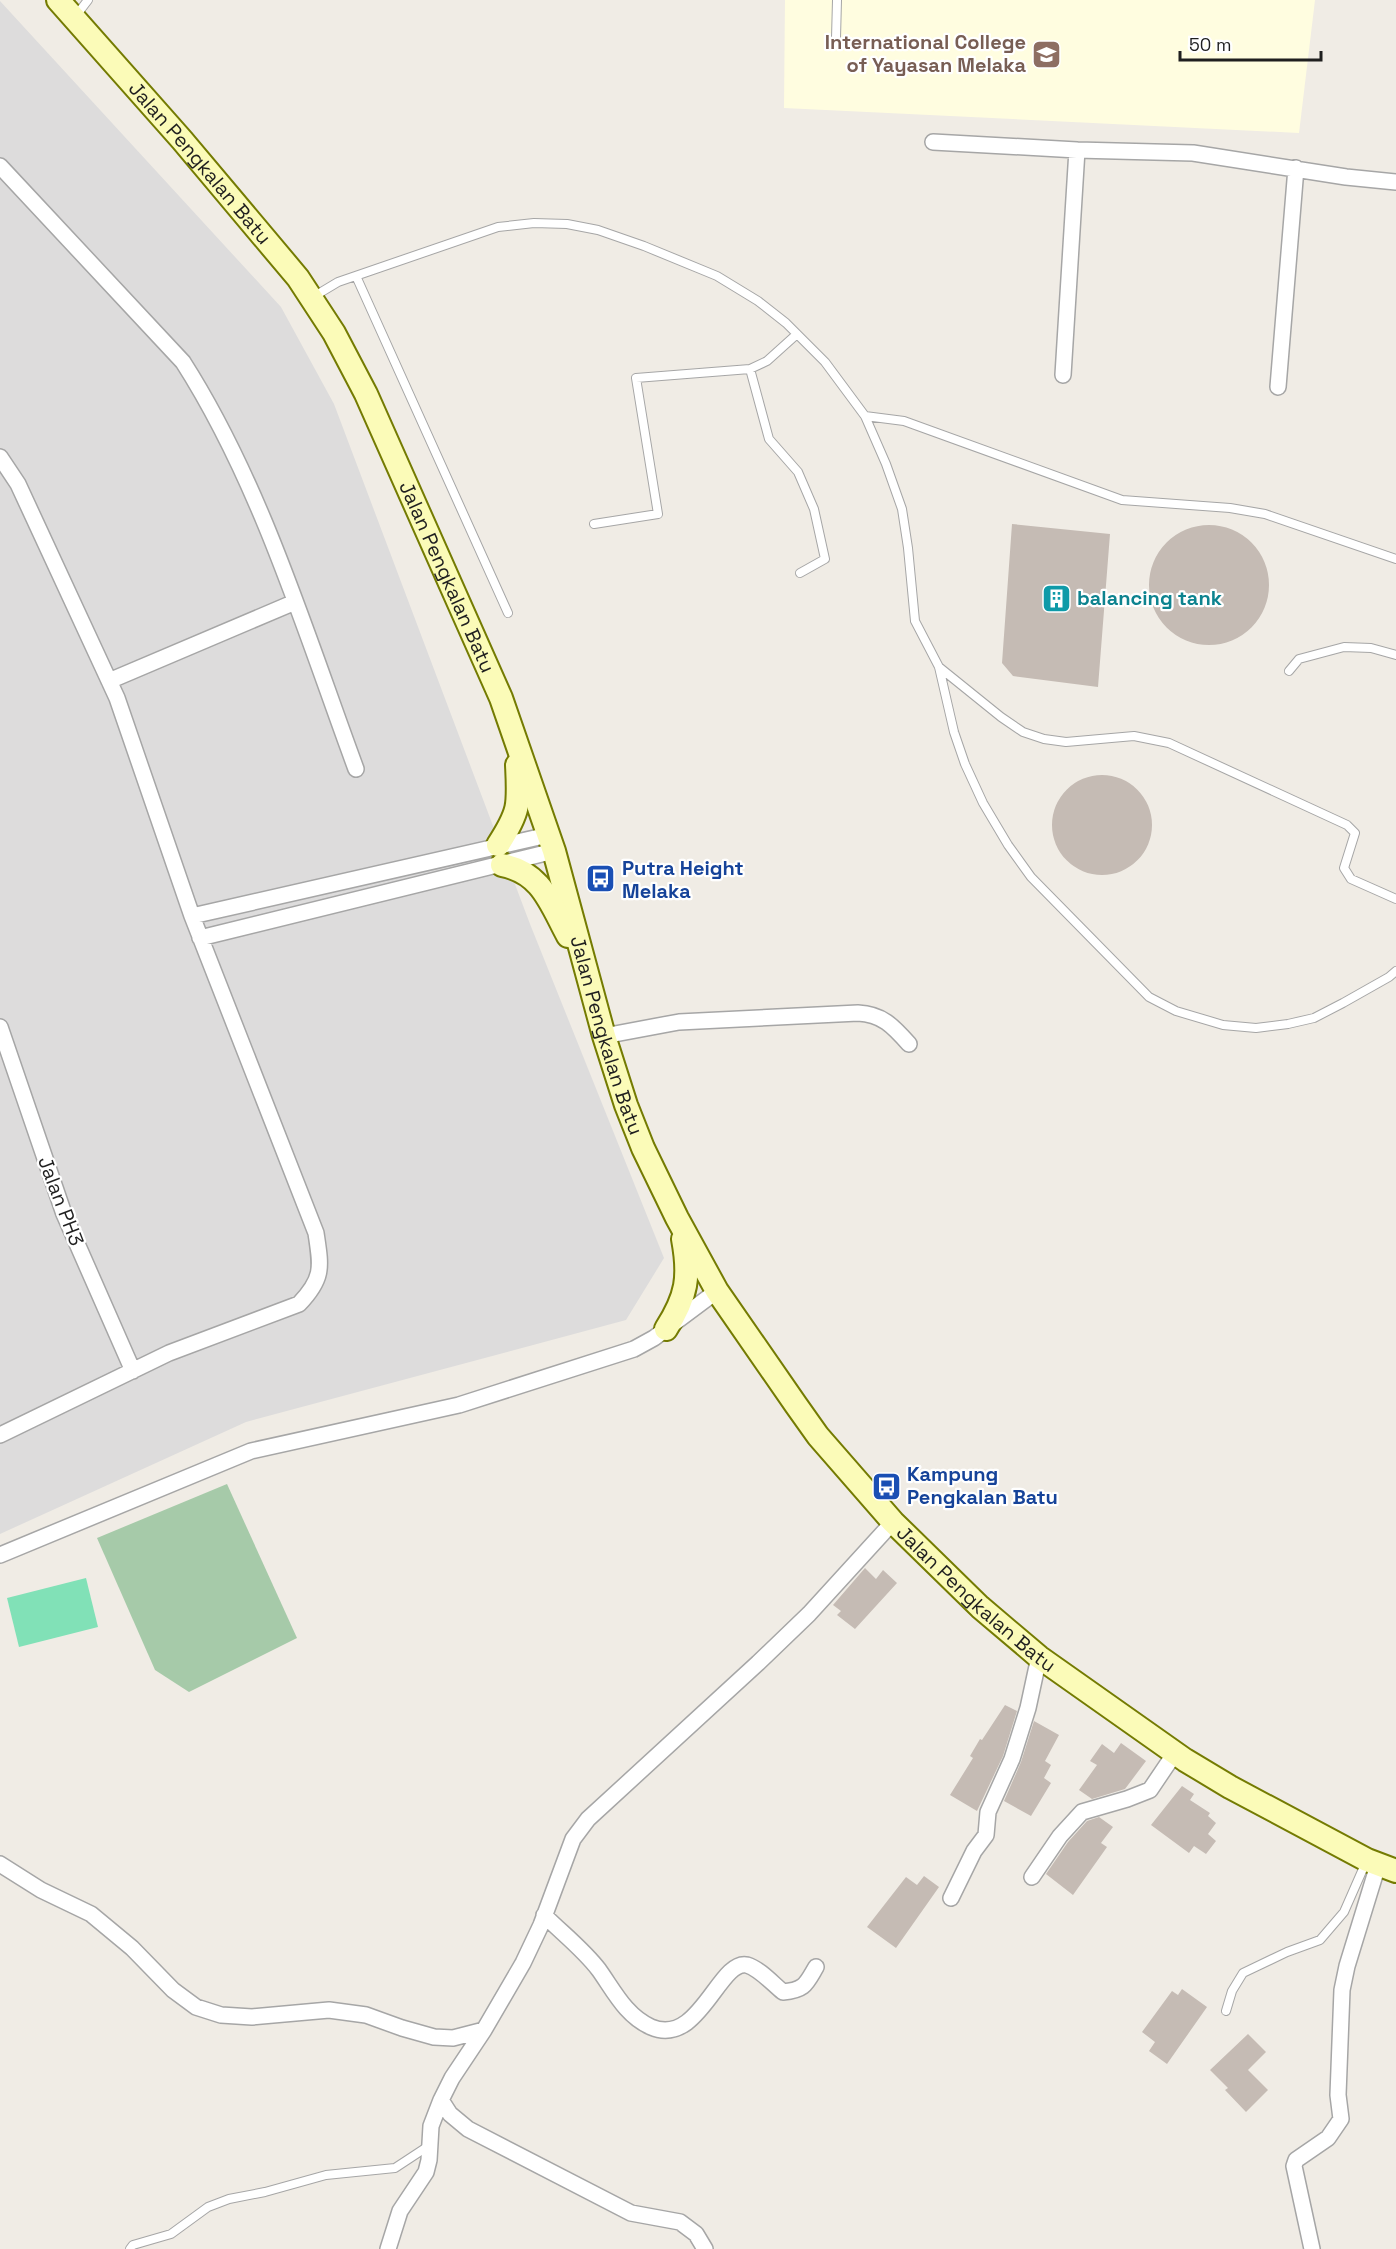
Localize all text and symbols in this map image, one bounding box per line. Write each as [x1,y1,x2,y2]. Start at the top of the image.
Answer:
scale bar [1180,24,1321,62]
place label: International College of Yayasan Melaka [825,29,1026,78]
text: 50 m [1189,33,1231,56]
school or university icon: International College of Yayasan Melaka [1031,38,1063,70]
street label: Jalan Pengkalan Batu [123,76,277,250]
street label: Jalan Pengkalan Batu [393,477,501,677]
building icon: balancing tank [1040,582,1072,614]
place label: balancing tank [1077,585,1222,611]
place label: Putra Height Melaka [622,855,744,904]
bus stop icon: Putra Height Melaka [585,863,617,895]
street label: Jalan Pengkalan Batu [564,933,649,1138]
street label: Jalan PH3 [32,1153,90,1249]
place label: Kampung Pengkalan Batu [907,1461,1058,1510]
bus stop icon: Kampung Pengkalan Batu [870,1470,902,1502]
street label: Jalan Pengkalan Batu [891,1520,1061,1678]

